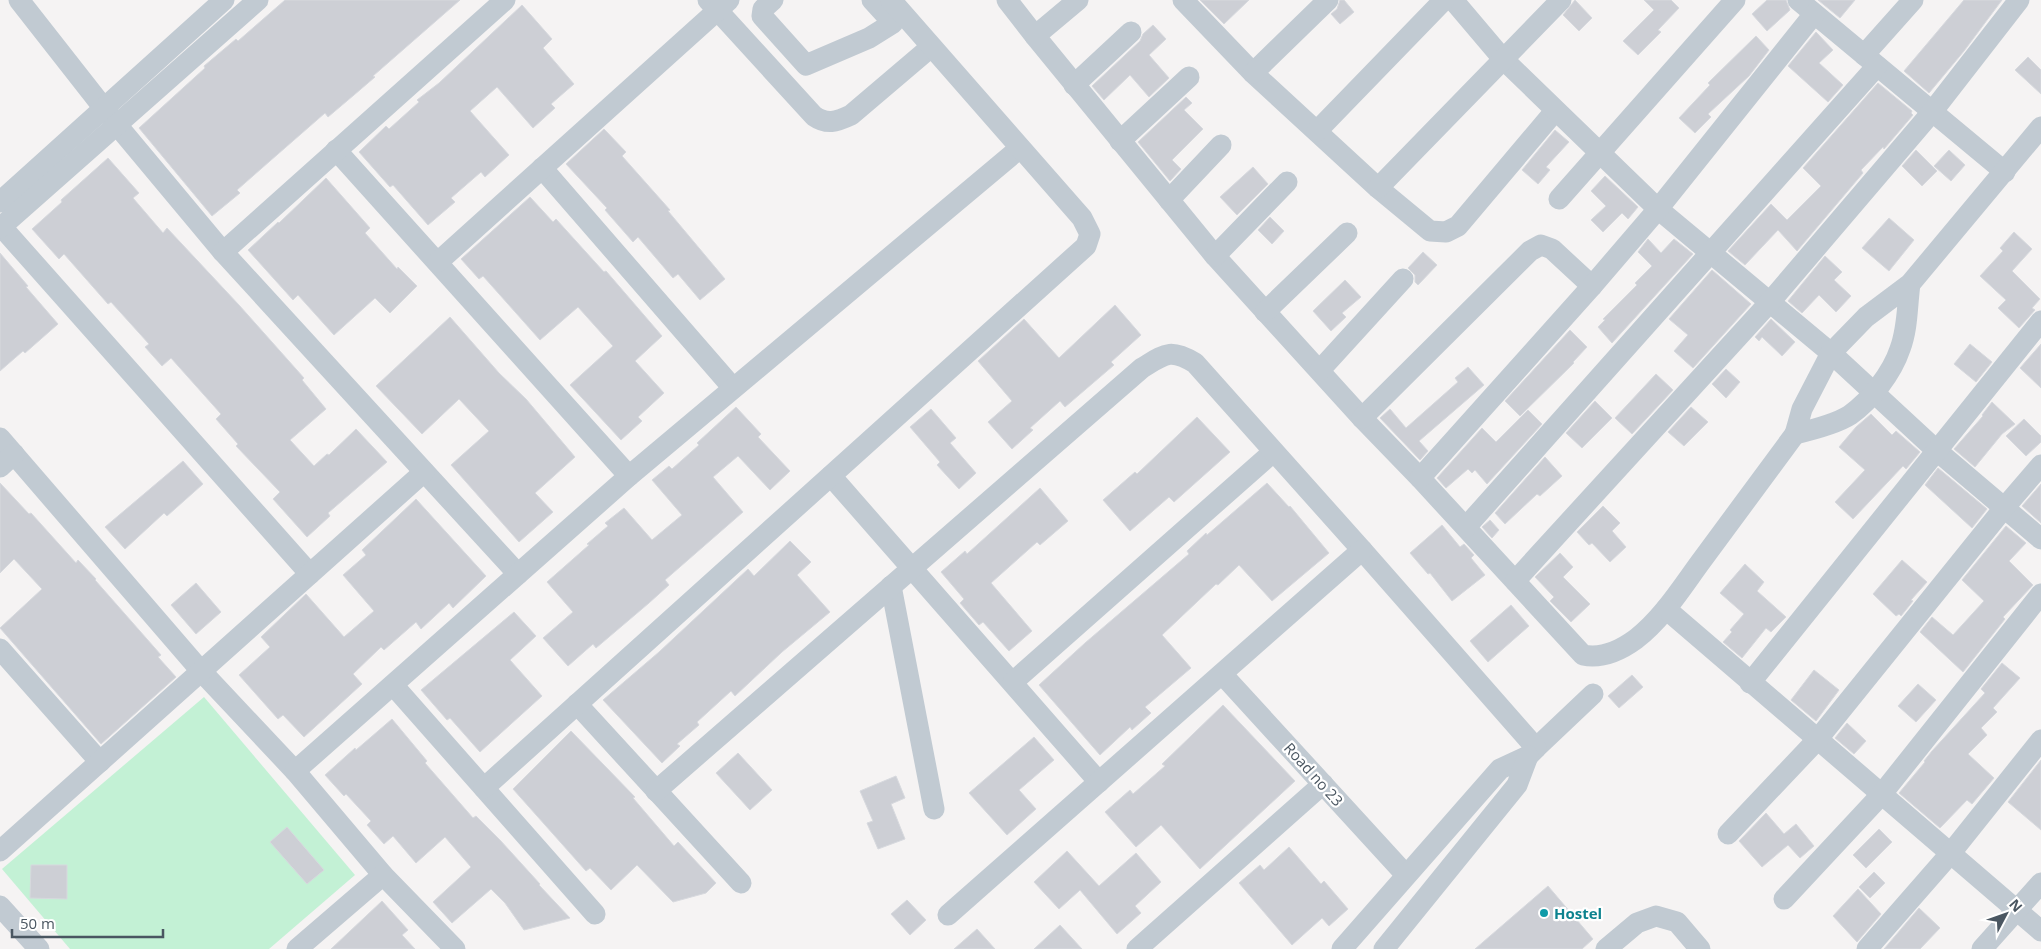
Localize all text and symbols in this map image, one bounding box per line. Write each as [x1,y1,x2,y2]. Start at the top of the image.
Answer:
street label: Road no 23 [1280,738,1348,810]
north arrow [1981,889,2031,939]
text: N [2005,895,2027,916]
place label: Hostel [1554,903,1602,923]
scale bar [12,906,164,938]
marker: Hostel [1538,907,1550,919]
text: 50 m [20,913,55,933]

